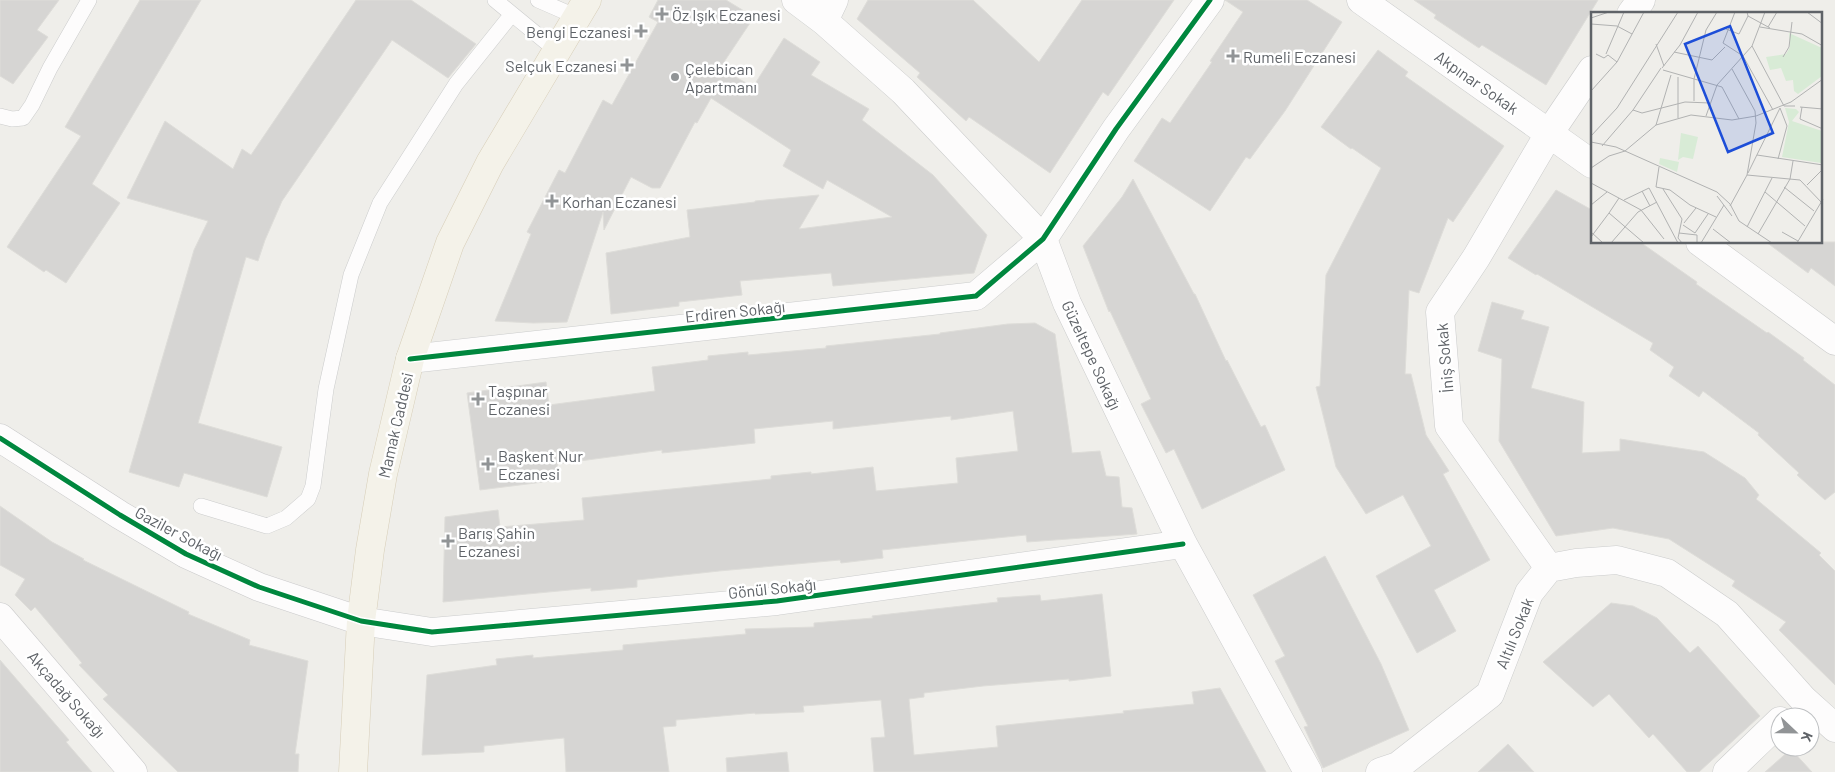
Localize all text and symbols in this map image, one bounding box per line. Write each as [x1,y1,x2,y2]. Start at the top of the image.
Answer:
place label: Öz Işık Eczanesi [672,5,781,24]
marker: Öz Işık Eczanesi [656,8,668,20]
inset map [1591,12,1822,244]
place label: Bengi Eczanesi [526,22,631,41]
marker: Bengi Eczanesi [635,25,647,37]
street label: Akpınar Sokak [1431,46,1523,118]
place label: Rumeli Eczanesi [1243,47,1356,66]
marker: Rumeli Eczanesi [1227,50,1239,62]
place label: Selçuk Eczanesi [505,56,617,75]
marker: Selçuk Eczanesi [621,59,633,71]
place label: Çelebican Apartmanı [685,59,757,96]
marker: Çelebican Apartmanı [669,71,681,83]
place label: Korhan Eczanesi [562,192,677,211]
marker: Korhan Eczanesi [546,195,558,207]
street label: Erdiren Sokağı [684,296,786,326]
street label: Güzeltepe Sokağı [1058,297,1126,413]
street label: İniş Sokak [1431,322,1457,394]
street label: Mamak Caddesi [374,370,416,480]
place label: Taşpınar Eczanesi [488,381,550,418]
marker: Taşpınar Eczanesi [472,393,484,405]
place label: Başkent Nur Eczanesi [498,446,583,483]
marker: Başkent Nur Eczanesi [482,458,494,470]
street label: Gaziler Sokağı [132,502,226,564]
place label: Barış Şahin Eczanesi [458,523,535,560]
marker: Barış Şahin Eczanesi [442,535,454,547]
street label: Gönül Sokağı [727,574,817,602]
street label: Altılı Sokak [1491,595,1537,671]
street label: Akçadağ Sokağı [24,647,110,741]
north arrow [1770,707,1820,757]
text: K [1798,730,1817,745]

